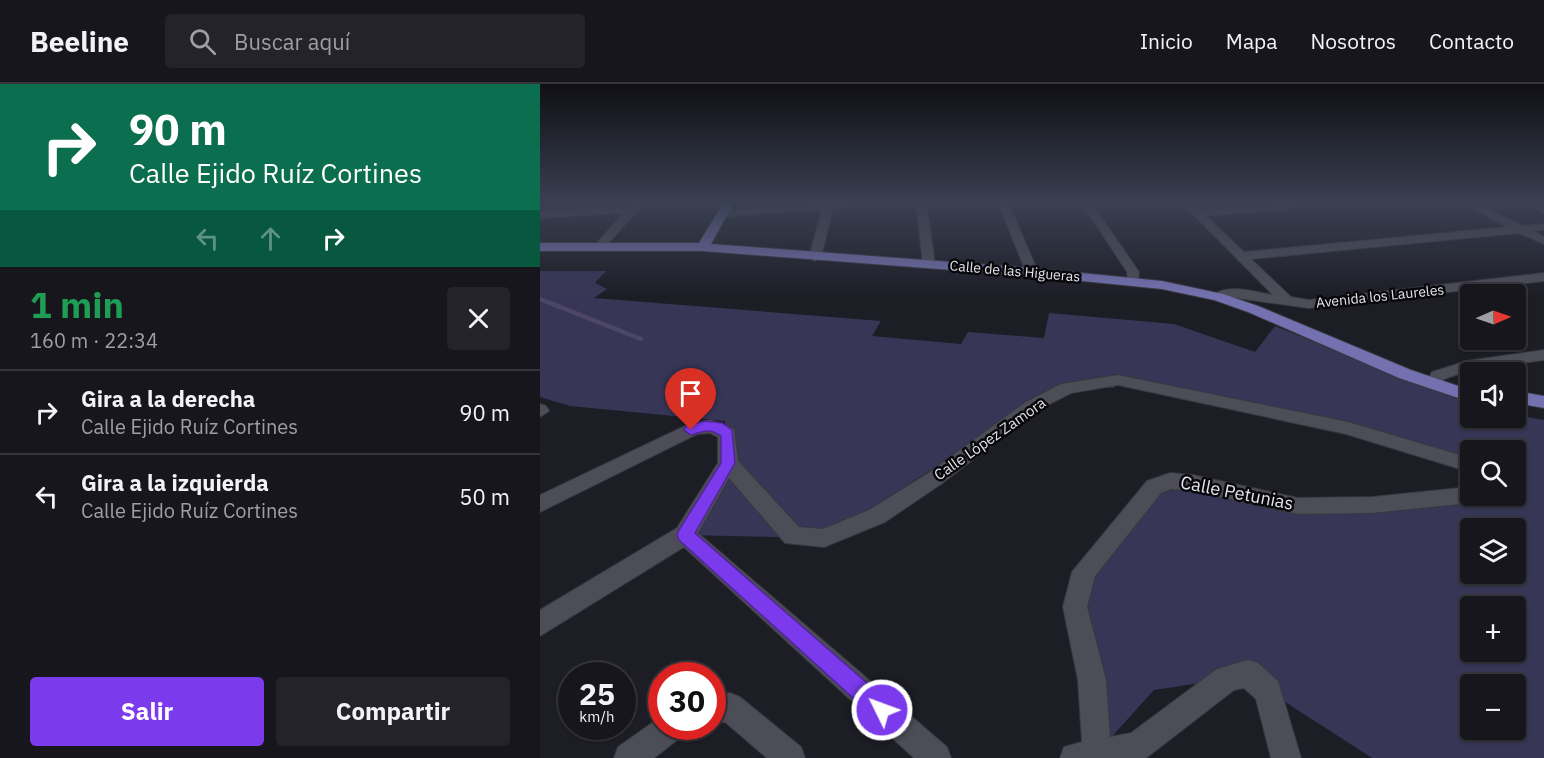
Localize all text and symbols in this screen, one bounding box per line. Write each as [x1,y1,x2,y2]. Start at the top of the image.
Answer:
search box [165,14,585,68]
text: Beeline [30,23,129,60]
icon: search [186,25,219,58]
text: Buscar aquí [234,27,350,56]
text: Inicio [1140,27,1193,55]
text: Mapa [1226,27,1278,55]
text: Nosotros [1311,27,1396,55]
text: Contacto [1429,27,1514,55]
text: 90 m [129,102,227,157]
icon: right [30,108,108,186]
text: Calle Ejido Ruíz Cortines [129,155,422,190]
icon: left [191,222,224,255]
icon: ahead [254,222,287,255]
icon: right [317,222,350,255]
street label: Calle de las Higueras [949,256,1081,286]
street label: Avenida los Laureles [1315,280,1445,312]
text: 1 min [30,281,124,328]
north arrow [1460,284,1526,350]
map controls [1460,284,1526,740]
button: close [447,287,510,350]
text: 160 m · 22:34 [30,327,158,354]
button: sound [1460,362,1526,428]
pin [665,368,716,430]
icon: arrive [674,377,707,410]
text: Gira a la derecha [81,384,255,413]
street label: Calle López Zamora [930,393,1049,484]
icon: right [30,396,63,429]
text: 90 m [459,398,510,427]
text: Calle Ejido Ruíz Cortines [81,413,298,440]
button: search [1460,440,1526,506]
text: Gira a la izquierda [81,468,269,497]
street label: Calle Petunias [1179,470,1296,515]
icon: left [30,480,63,513]
text: 50 m [459,482,510,511]
text: Calle Ejido Ruíz Cortines [81,497,298,524]
button: layers [1460,518,1526,584]
button: + [1460,596,1526,662]
speed limit sign: 30 [648,662,726,740]
text: 25 [579,674,615,713]
button: − [1460,674,1526,740]
button: Salir [30,677,264,746]
button: Compartir [276,677,510,746]
position arrow [850,678,914,742]
text: km/h [579,707,615,726]

